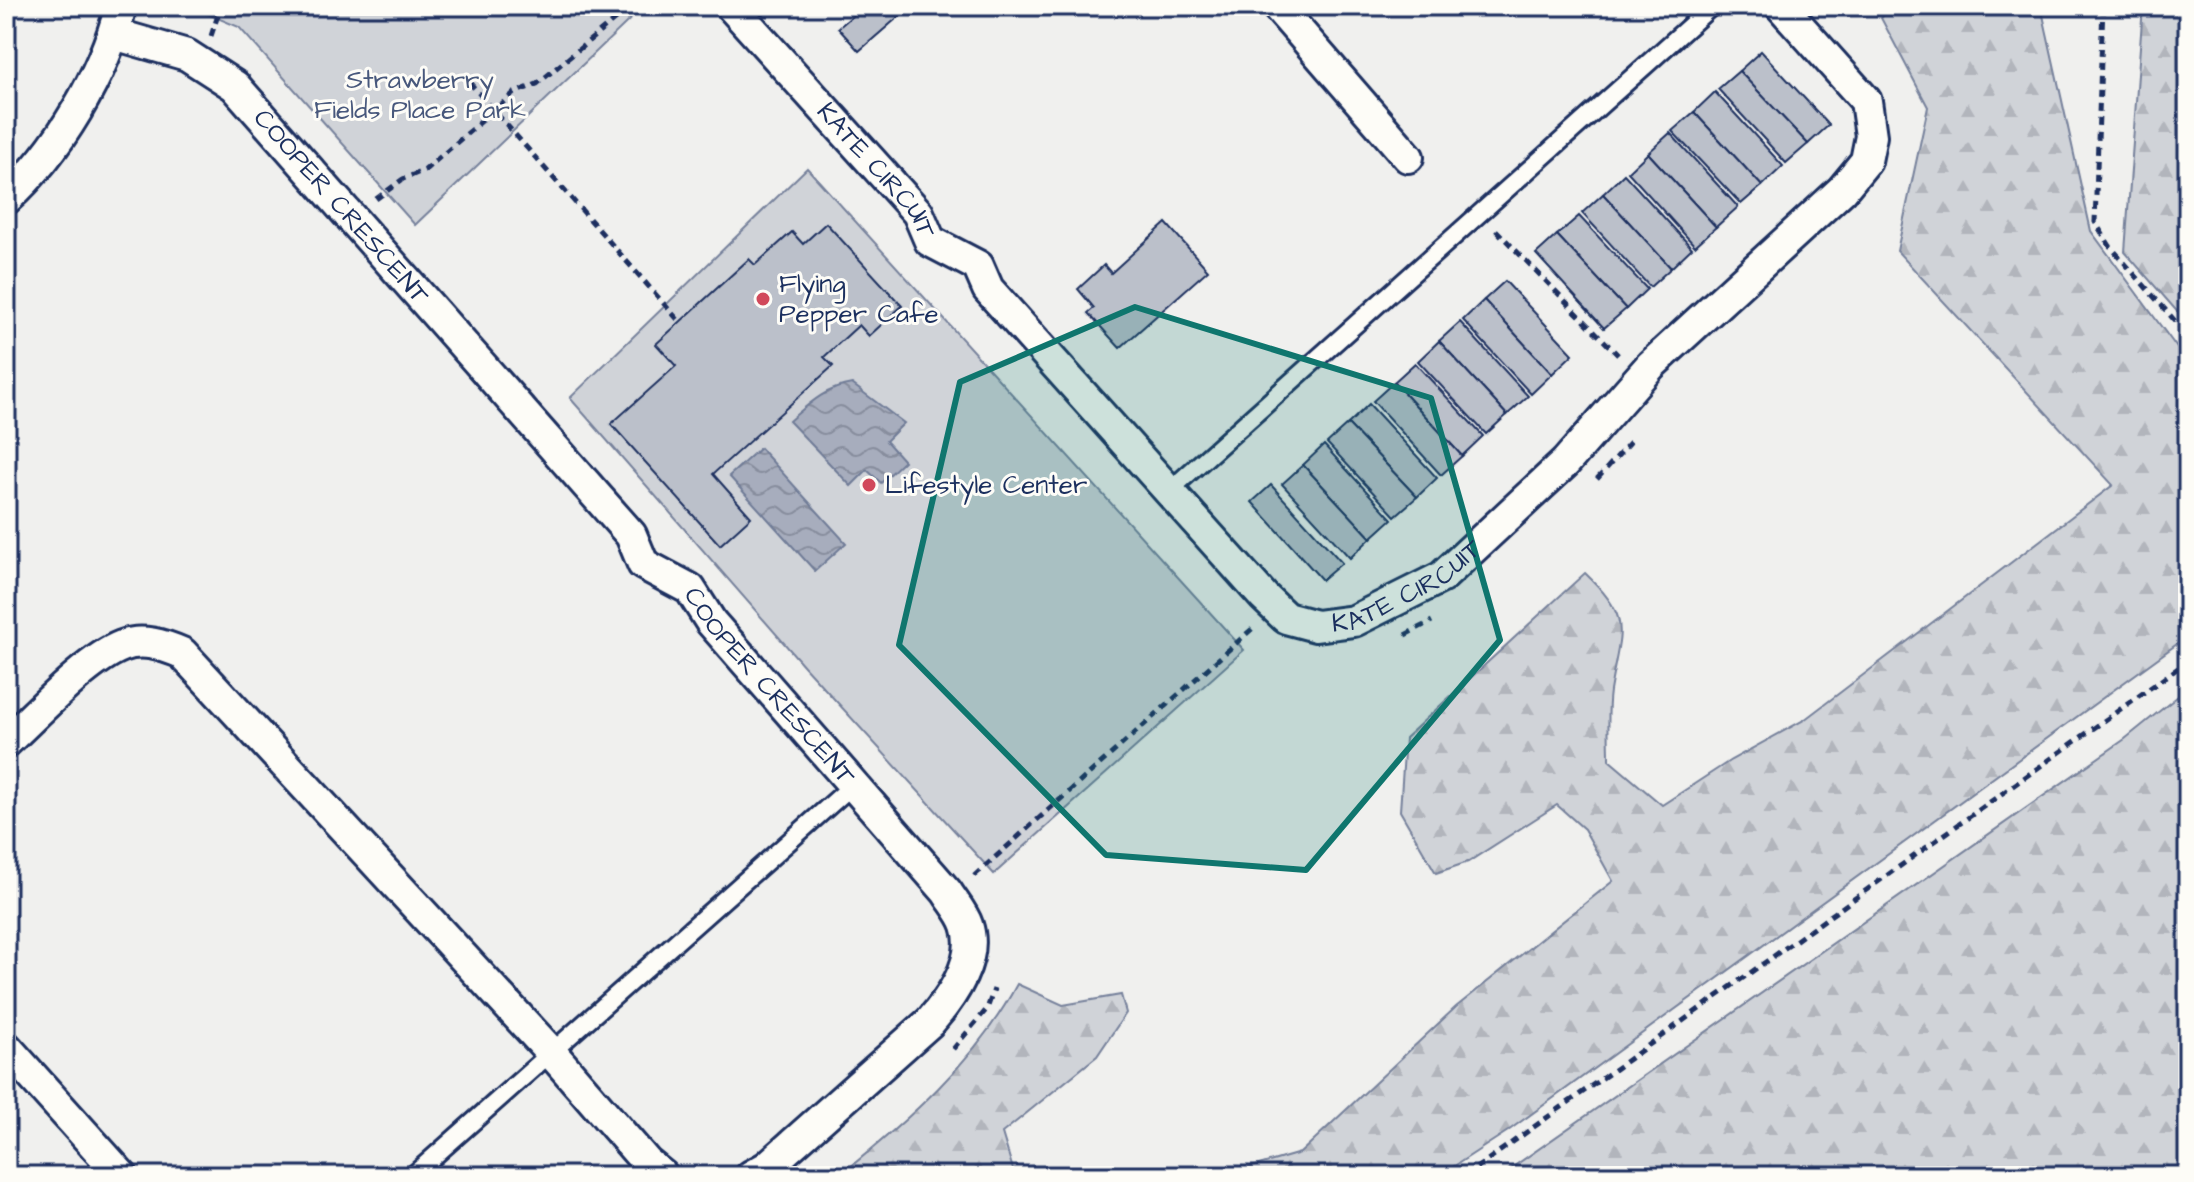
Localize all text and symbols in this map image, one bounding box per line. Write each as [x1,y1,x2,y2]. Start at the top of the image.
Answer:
park label: Strawberry Fields Place Park [314,62,526,128]
street label: KATE CIRCUIT [809,95,945,244]
street label: COOPER CRESCENT [245,101,438,313]
place label: Flying Pepper Cafe [779,266,939,332]
marker: Flying Pepper Cafe [754,290,772,308]
place label: Lifestyle Center [885,467,1087,505]
marker: Lifestyle Center [860,476,878,494]
street label: KATE CIRCUIT [1330,531,1490,642]
street label: COOPER CRESCENT [675,580,864,794]

